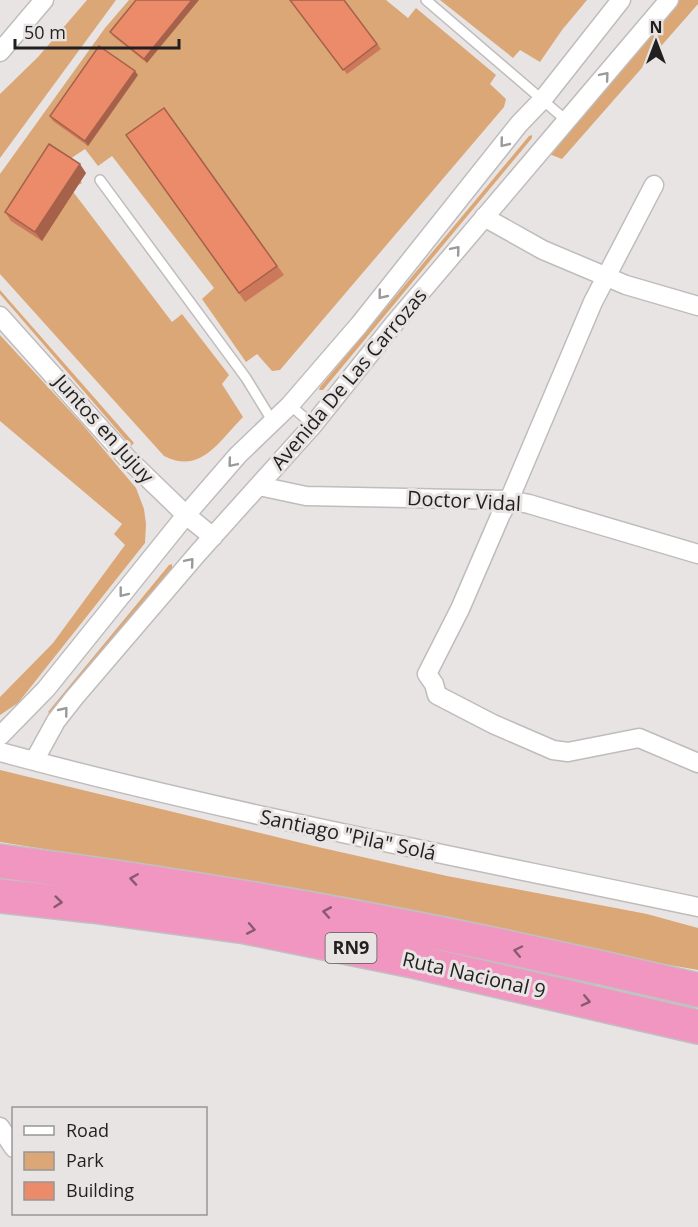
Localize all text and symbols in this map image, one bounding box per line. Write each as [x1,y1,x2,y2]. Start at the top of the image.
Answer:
scale bar [15,12,178,50]
north arrow [626,12,686,72]
text: N [649,16,663,38]
text: 50 m [24,20,66,44]
one-way arrow [598,72,609,83]
one-way arrow [501,136,512,147]
one-way arrow [449,246,460,257]
street label: Avenida De Las Carrozas [265,282,433,475]
one-way arrow [379,289,390,300]
street label: Juntos en Jujuy [47,367,161,489]
one-way arrow [228,456,239,467]
street label: Doctor Vidal [406,484,522,517]
one-way arrow [183,558,194,569]
one-way arrow [119,586,130,597]
one-way arrow [57,707,68,718]
street label: Santiago "Pila" Solá [258,803,439,866]
one-way arrow [130,873,139,885]
one-way arrow [54,895,63,908]
one-way arrow [322,906,332,919]
one-way arrow [246,922,256,935]
road number: RN9 [326,933,376,963]
street label: Ruta Nacional 9 [400,945,548,1004]
one-way arrow [513,945,523,958]
one-way arrow [580,993,590,1006]
legend [12,1107,207,1215]
text: Road [66,1118,109,1142]
text: Park [66,1148,104,1172]
text: Building [66,1178,134,1202]

